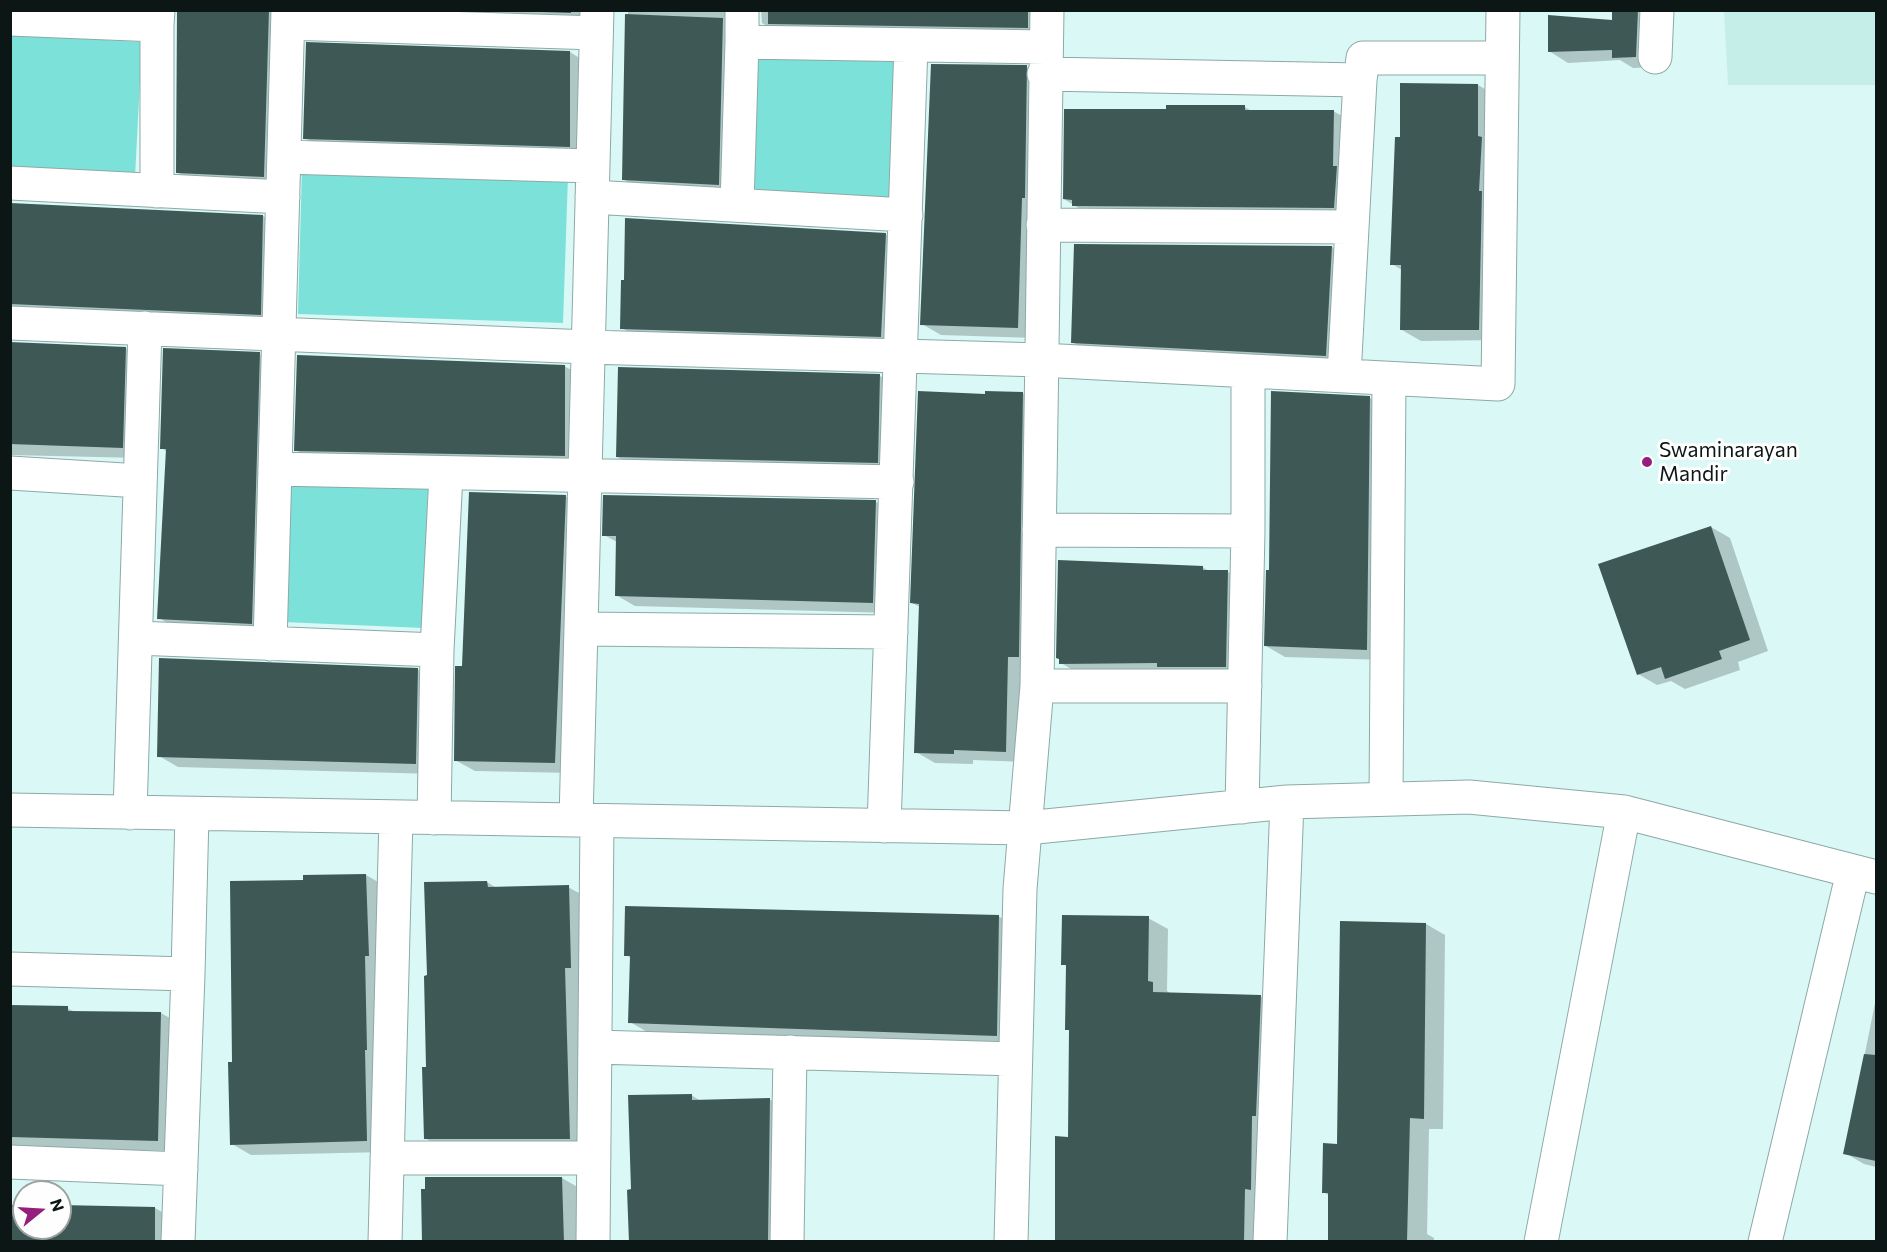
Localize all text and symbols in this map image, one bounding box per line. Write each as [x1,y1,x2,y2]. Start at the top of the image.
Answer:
place label: Swaminarayan Mandir [1659,437,1798,487]
marker: Swaminarayan Mandir [1640,455,1654,469]
north arrow [12,1180,72,1240]
text: N [47,1196,69,1214]

